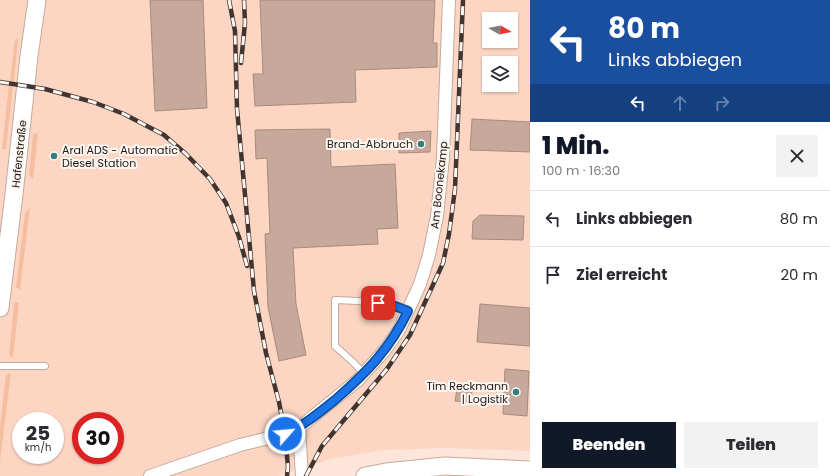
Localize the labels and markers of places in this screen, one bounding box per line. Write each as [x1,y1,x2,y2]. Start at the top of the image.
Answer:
place label: Brand-Abbruch [327,136,413,152]
marker: Brand-Abbruch [416,139,426,149]
place label: Aral ADS - Automatic Diesel Station [62,142,178,171]
marker: Aral ADS - Automatic Diesel Station [49,151,59,161]
pin [361,286,395,320]
place label: Tim Reckmann | Logistik [426,378,508,407]
marker: Tim Reckmann | Logistik [511,387,521,397]

